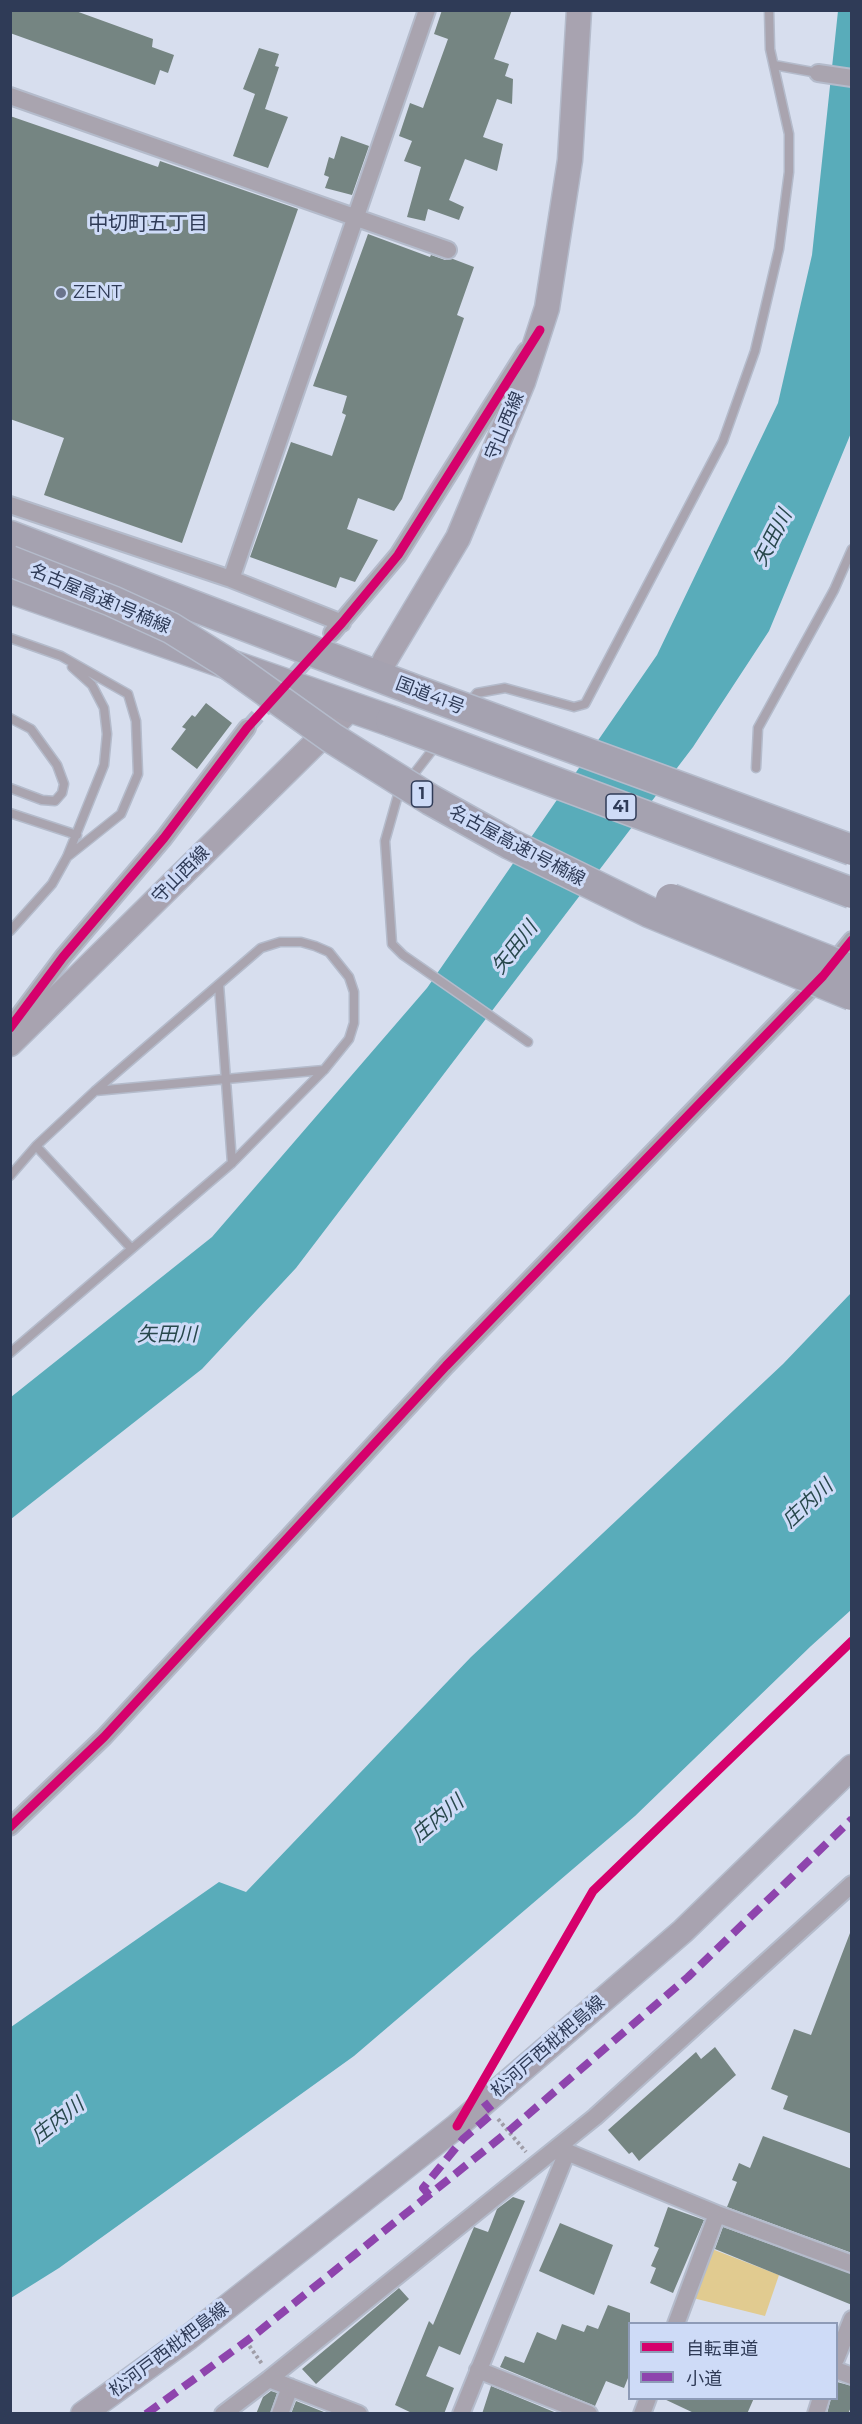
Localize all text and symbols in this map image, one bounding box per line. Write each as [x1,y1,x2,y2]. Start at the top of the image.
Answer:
district label: 中切町五丁目 [88,212,208,236]
place label: ZENT [73,282,122,304]
marker: ZENT [54,286,68,300]
street label: 守山西線 [481,389,529,463]
water label: 矢田川 [749,506,797,570]
street label: 名古屋高速1号楠線 [27,560,173,638]
street label: 国道41号 [393,673,467,719]
road number: 1 [412,781,432,807]
road number: 41 [606,794,636,820]
street label: 名古屋高速1号楠線 [445,801,589,891]
street label: 守山西線 [148,842,214,908]
water label: 矢田川 [487,917,543,979]
water label: 矢田川 [137,1323,197,1347]
water label: 庄内川 [778,1475,838,1533]
water label: 庄内川 [407,1791,469,1847]
street label: 松河戸西枇杷島線 [487,1992,609,2102]
water label: 庄内川 [27,2093,89,2149]
street label: 松河戸西枇杷島線 [105,2298,233,2402]
legend [628,2322,838,2400]
text: 自転車道 [686,2338,758,2360]
text: 小道 [686,2368,722,2390]

